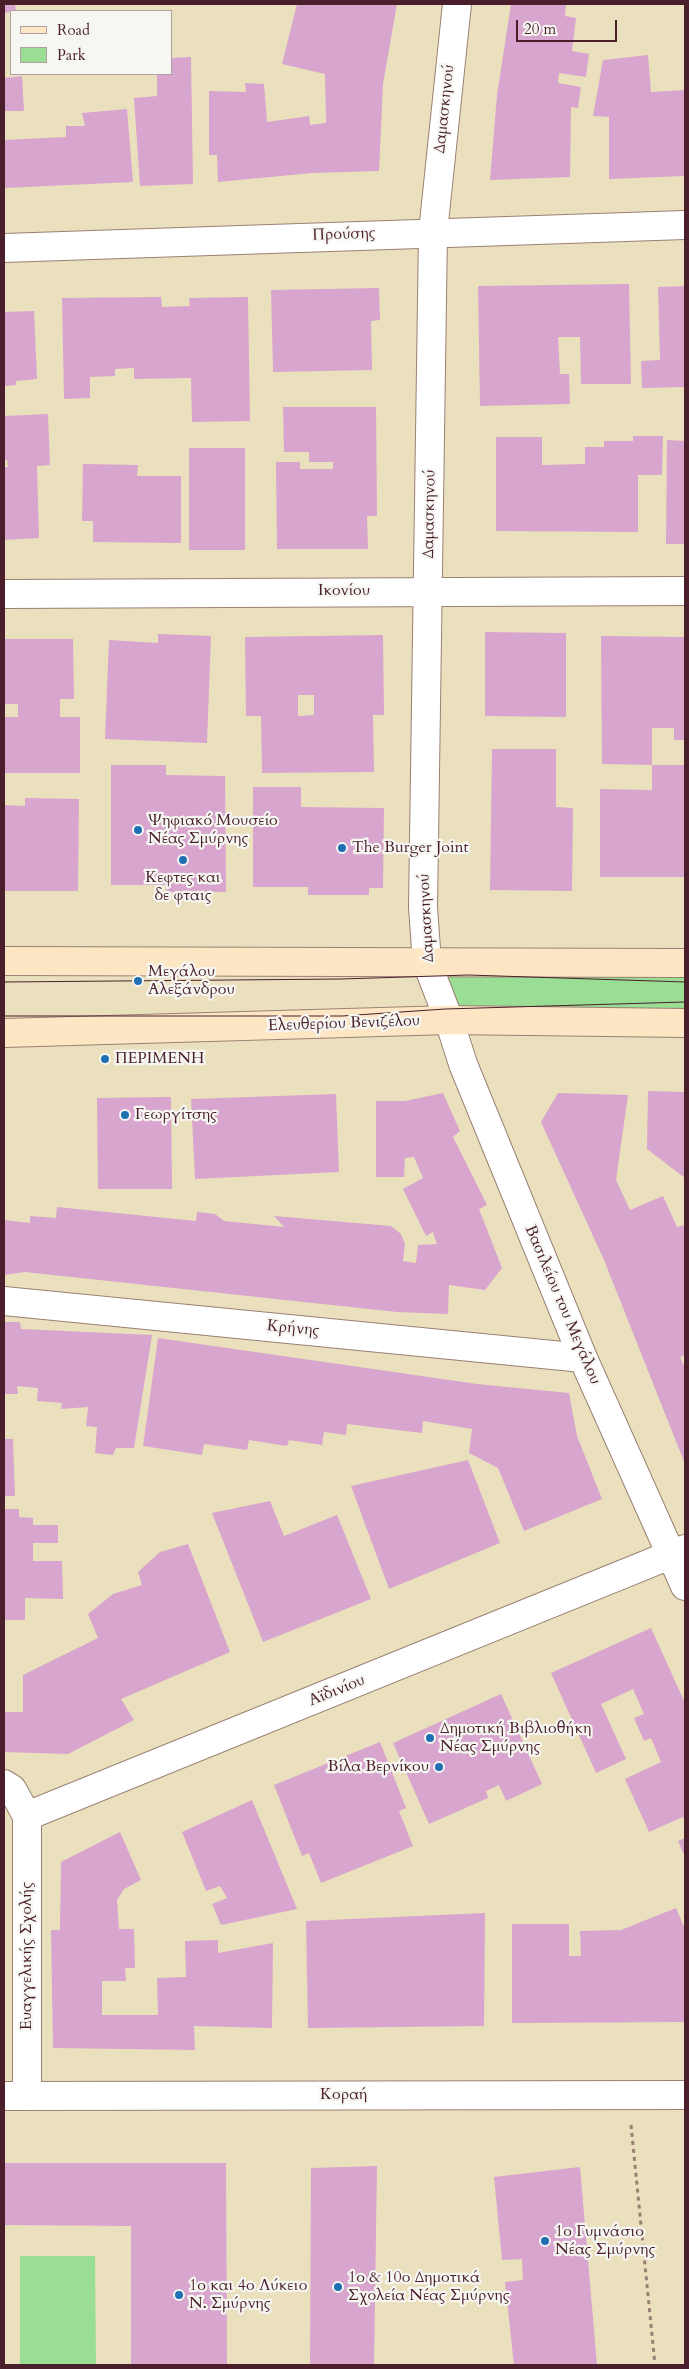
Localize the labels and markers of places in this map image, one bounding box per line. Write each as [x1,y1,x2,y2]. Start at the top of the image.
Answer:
place label: Ψηφιακό Μουσείο Νέας Σμύρνης [148,811,278,849]
marker: Ψηφιακό Μουσείο Νέας Σμύρνης [132,824,144,836]
place label: The Burger Joint [352,838,469,858]
marker: The Burger Joint [336,842,348,854]
marker: Κεφτες και δε φταις [177,854,189,866]
place label: Κεφτες και δε φταις [145,868,221,906]
place label: Μεγάλου Αλεξάνδρου [148,962,235,1000]
marker: Μεγάλου Αλεξάνδρου [132,975,144,987]
place label: ΠΕΡΙΜΕΝΗ [115,1049,204,1069]
marker: ΠΕΡΙΜΕΝΗ [99,1053,111,1065]
place label: Γεωργίτσης [135,1105,217,1125]
marker: Γεωργίτσης [119,1109,131,1121]
place label: Δημοτική Βιβλιοθήκη Νέας Σμύρνης [440,1719,591,1757]
marker: Δημοτική Βιβλιοθήκη Νέας Σμύρνης [424,1732,436,1744]
place label: Βίλα Βερνίκου [328,1757,429,1777]
marker: Βίλα Βερνίκου [433,1761,445,1773]
place label: 1ο Γυμνάσιο Νέας Σμύρνης [555,2222,655,2260]
marker: 1ο Γυμνάσιο Νέας Σμύρνης [539,2235,551,2247]
place label: 1ο & 10ο Δημοτικά Σχολεία Νέας Σμύρνης [348,2268,510,2306]
place label: 1ο και 4ο Λύκειο Ν. Σμύρνης [189,2276,307,2314]
marker: 1ο & 10ο Δημοτικά Σχολεία Νέας Σμύρνης [332,2281,344,2293]
marker: 1ο και 4ο Λύκειο Ν. Σμύρνης [173,2289,185,2301]

